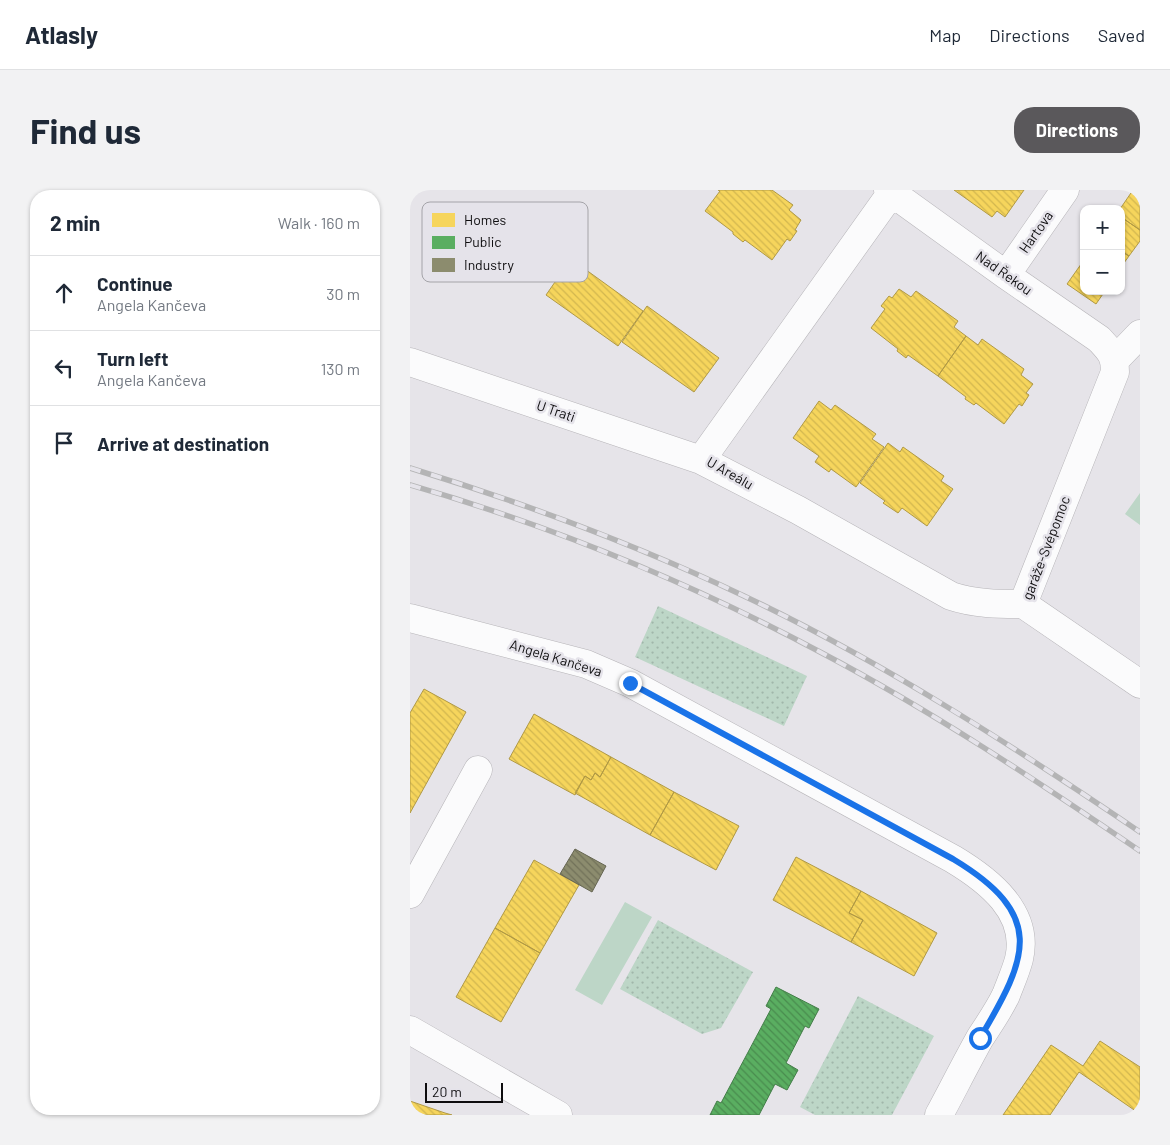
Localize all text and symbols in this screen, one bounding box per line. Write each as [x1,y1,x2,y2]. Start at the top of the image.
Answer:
text: Atlasly [25,20,98,49]
text: Map [929,24,961,46]
text: Directions [989,24,1070,46]
text: Saved [1098,24,1145,46]
button: Directions [1014,107,1140,153]
text: Find us [30,109,141,151]
legend [422,202,588,282]
map controls [1080,205,1125,295]
button: + [1080,205,1125,250]
street label: Hartova [1015,207,1056,256]
text: 2 min [50,210,100,235]
text: Homes [464,211,507,228]
text: Walk · 160 m [278,213,360,232]
text: Public [464,233,502,250]
street label: Nad Řekou [973,247,1036,298]
button: − [1080,250,1125,295]
text: Industry [464,256,515,273]
text: Continue [97,272,173,295]
icon: ahead [50,279,78,307]
text: 30 m [326,284,360,303]
text: Angela Kančeva [97,295,206,314]
text: Turn left [97,347,168,370]
icon: left [50,354,78,382]
text: 130 m [321,359,360,378]
text: Angela Kančeva [97,370,206,389]
street label: U Trati [535,396,578,425]
icon: arrive [50,429,78,457]
text: Arrive at destination [97,432,269,455]
street label: U Areálu [704,453,756,493]
street label: garáže-Svépomoc [1018,494,1073,602]
street label: Angela Kančeva [508,635,604,680]
route end [619,672,642,695]
route start [969,1027,992,1050]
scale bar [425,1080,502,1103]
text: 20 m [432,1083,462,1100]

